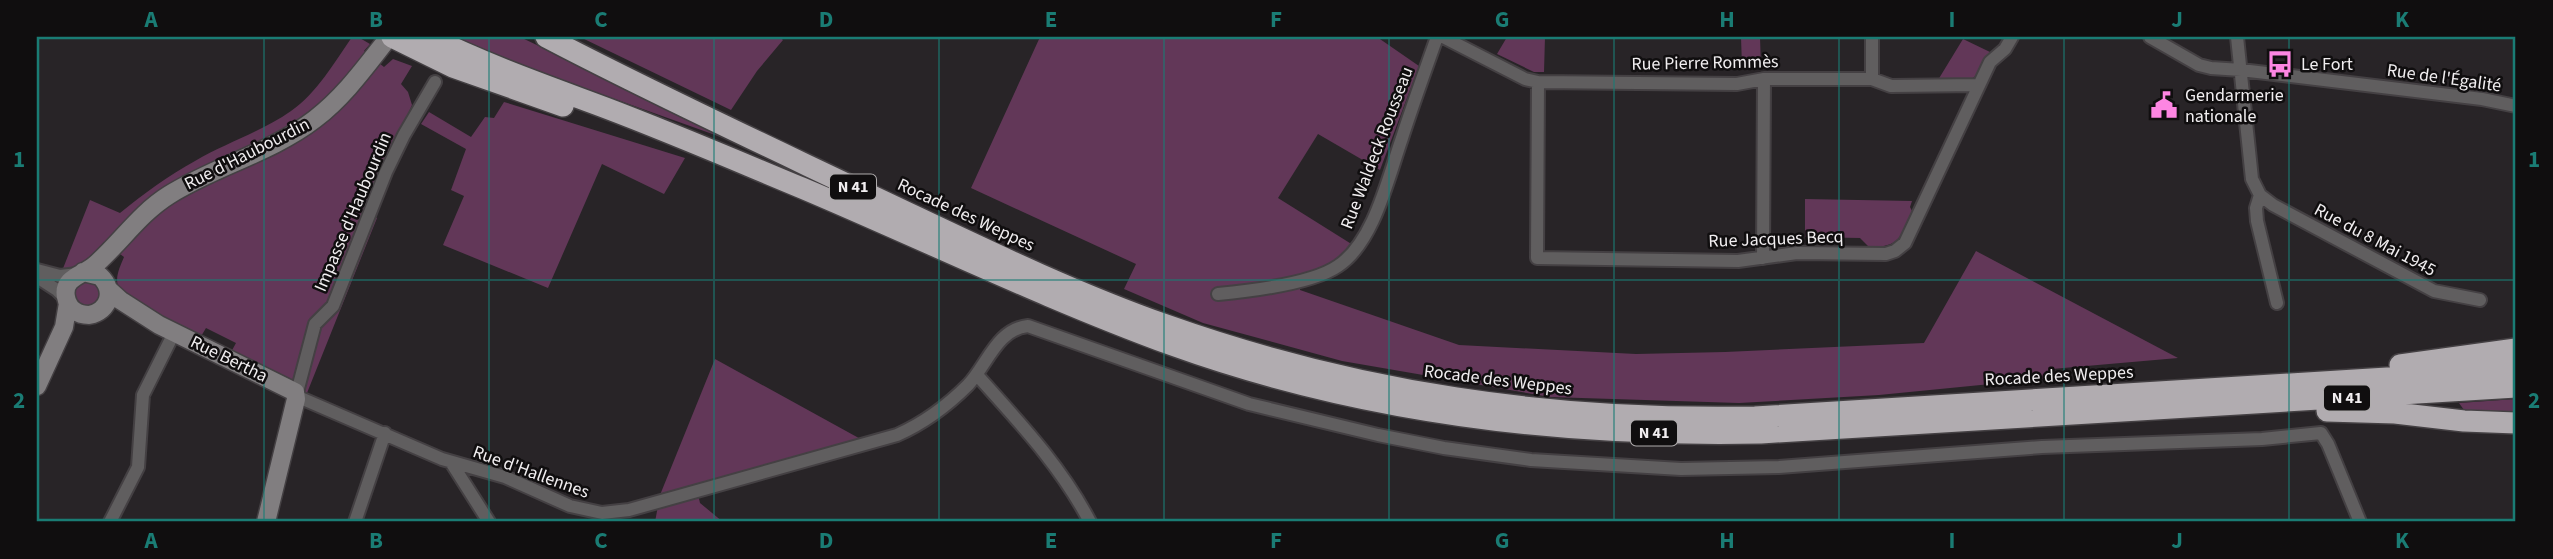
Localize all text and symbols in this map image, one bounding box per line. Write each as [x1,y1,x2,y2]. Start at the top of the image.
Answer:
text: A [143,3,158,36]
text: B [369,3,383,36]
text: C [594,3,608,36]
text: D [819,3,833,36]
text: E [1045,3,1057,36]
text: F [1270,3,1282,36]
text: G [1495,3,1509,36]
text: H [1719,3,1735,36]
text: I [1949,3,1955,36]
text: J [2171,3,2183,36]
text: K [2395,3,2410,36]
street label: Rue Pierre Rommès [1631,49,1779,77]
bus stop icon: Le Fort [2265,49,2295,79]
place label: Le Fort [2301,52,2353,77]
street label: Rue de l'Égalité [2385,58,2503,98]
street label: Rue Waldeck Rousseau [1335,63,1419,233]
place label: Gendarmerie nationale [2185,83,2284,129]
public building icon: Gendarmerie nationale [2149,90,2179,120]
street label: Rue d'Haubourdin [180,112,314,196]
street label: Impasse d'Haubourdin [308,128,398,296]
text: 1 [13,143,25,176]
text: 1 [2528,143,2540,176]
street label: Rocade des Weppes [893,172,1039,258]
road number: N 41 [830,174,876,200]
street label: Rue du 8 Mai 1945 [2310,197,2440,283]
street label: Rue Jacques Becq [1708,224,1844,254]
street label: Rue Bertha [186,330,272,388]
street label: Rocade des Weppes [1423,359,1573,401]
street label: Rocade des Weppes [1984,360,2134,392]
text: 2 [13,384,25,417]
text: 2 [2528,384,2540,417]
road number: N 41 [2324,386,2370,410]
road number: N 41 [1631,420,1677,446]
street label: Rue d'Hallennes [469,439,593,505]
text: A [143,524,158,557]
text: B [369,524,383,557]
text: C [594,524,608,557]
text: D [819,524,833,557]
text: E [1045,524,1057,557]
text: F [1270,524,1282,557]
text: G [1495,524,1509,557]
text: H [1719,524,1735,557]
text: I [1949,524,1955,557]
text: J [2171,524,2183,557]
text: K [2395,524,2410,557]

